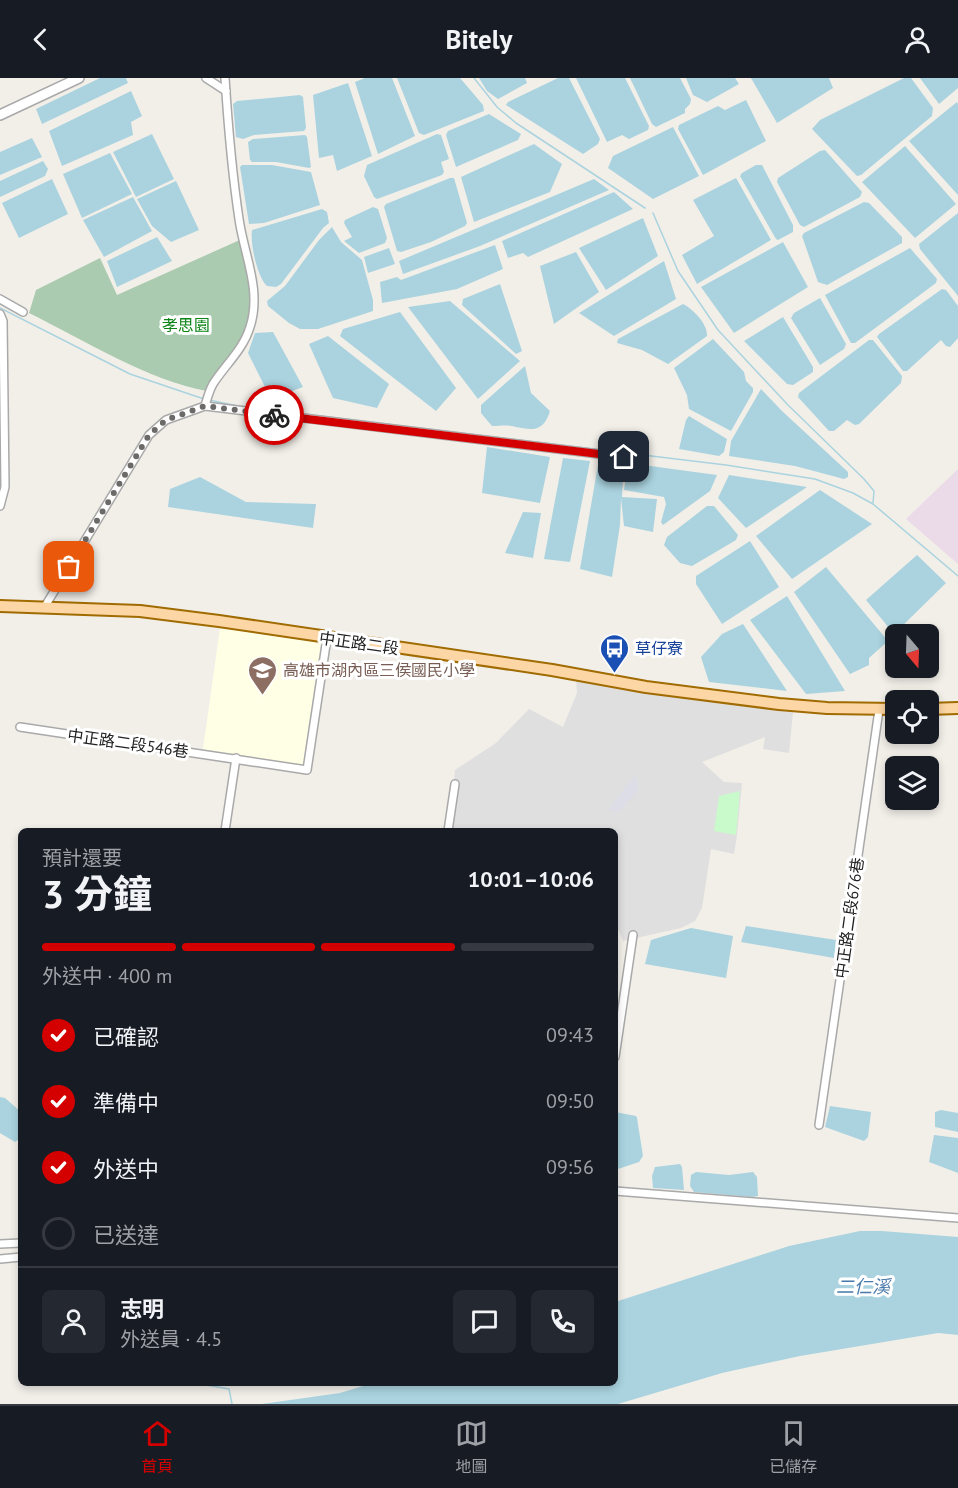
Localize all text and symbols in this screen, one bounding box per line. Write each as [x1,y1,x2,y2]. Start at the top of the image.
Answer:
text: Bitely [445,22,513,56]
icon: back [24,23,57,56]
icon: person [901,23,934,56]
park label: 孝思園 [162,315,210,335]
courier [244,385,304,445]
icon: bike [258,399,291,432]
pin [598,431,649,482]
icon: home [607,440,640,473]
pin [43,541,94,592]
icon: bag [52,550,85,583]
north arrow [885,624,939,678]
map controls [885,624,939,810]
street label: 中正路二段 [318,628,400,658]
bus stop icon: 草仔寮 [598,632,630,674]
place label: 草仔寮 [635,638,683,658]
school or university icon: 高雄市湖內區三侯國民小學 [246,654,278,696]
place label: 高雄市湖內區三侯國民小學 [283,660,475,680]
button: locate [885,690,939,744]
street label: 中正路二段546巷 [66,725,190,761]
button: layers [885,756,939,810]
text: 預計還要 [42,845,122,871]
street label: 中正路二段676巷 [831,856,867,980]
text: 10:01–10:06 [468,865,594,893]
text: 3 分鐘 [42,868,152,919]
text: 外送中 · 400 m [42,963,172,989]
icon: check [42,1019,75,1052]
text: 09:43 [546,1022,594,1048]
text: 已確認 [93,1023,159,1051]
icon: check [42,1085,75,1118]
text: 09:50 [546,1088,594,1114]
text: 準備中 [93,1089,159,1117]
icon: check [42,1151,75,1184]
text: 09:56 [546,1154,594,1180]
text: 外送中 [93,1155,159,1183]
text: 已送達 [93,1221,159,1249]
water label: 二仁溪 [836,1275,893,1298]
button: person [42,1290,105,1353]
button: chat [453,1290,516,1353]
button: phone [531,1290,594,1353]
text: 志明 [120,1295,164,1323]
text: 外送員 · 4.5 [120,1326,222,1352]
tab: 首頁 [141,1417,174,1477]
tab: 地圖 [455,1417,488,1477]
tab: 已儲存 [769,1417,817,1477]

